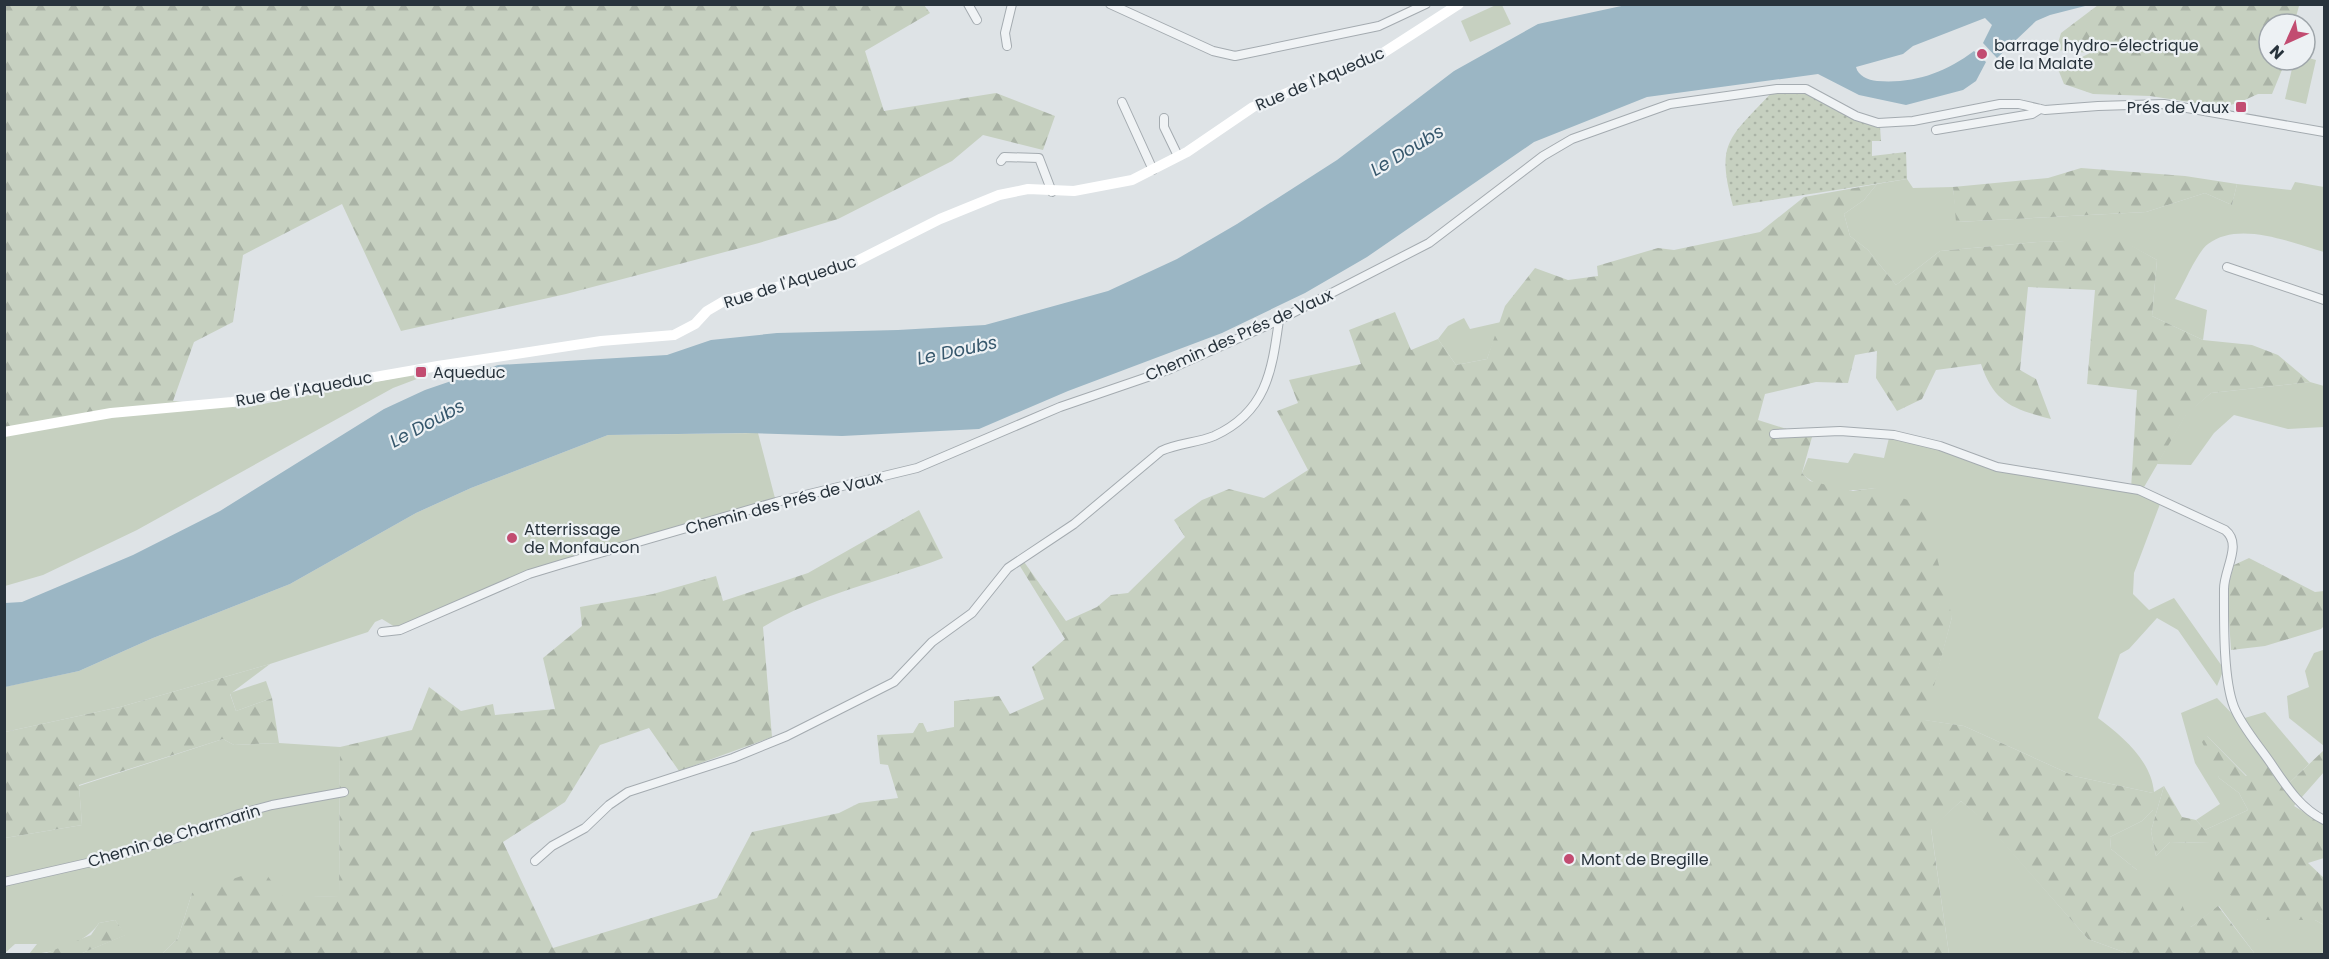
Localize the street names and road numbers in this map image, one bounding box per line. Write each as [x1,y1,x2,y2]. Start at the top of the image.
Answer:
street label: Rue de l'Aqueduc [1252,41,1388,117]
street label: Rue de l'Aqueduc [721,250,860,314]
street label: Chemin des Prés de Vaux [1142,283,1337,387]
street label: Rue de l'Aqueduc [234,366,374,412]
street label: Chemin des Prés de Vaux [683,466,885,540]
street label: Chemin de Charmarin [85,799,263,873]

